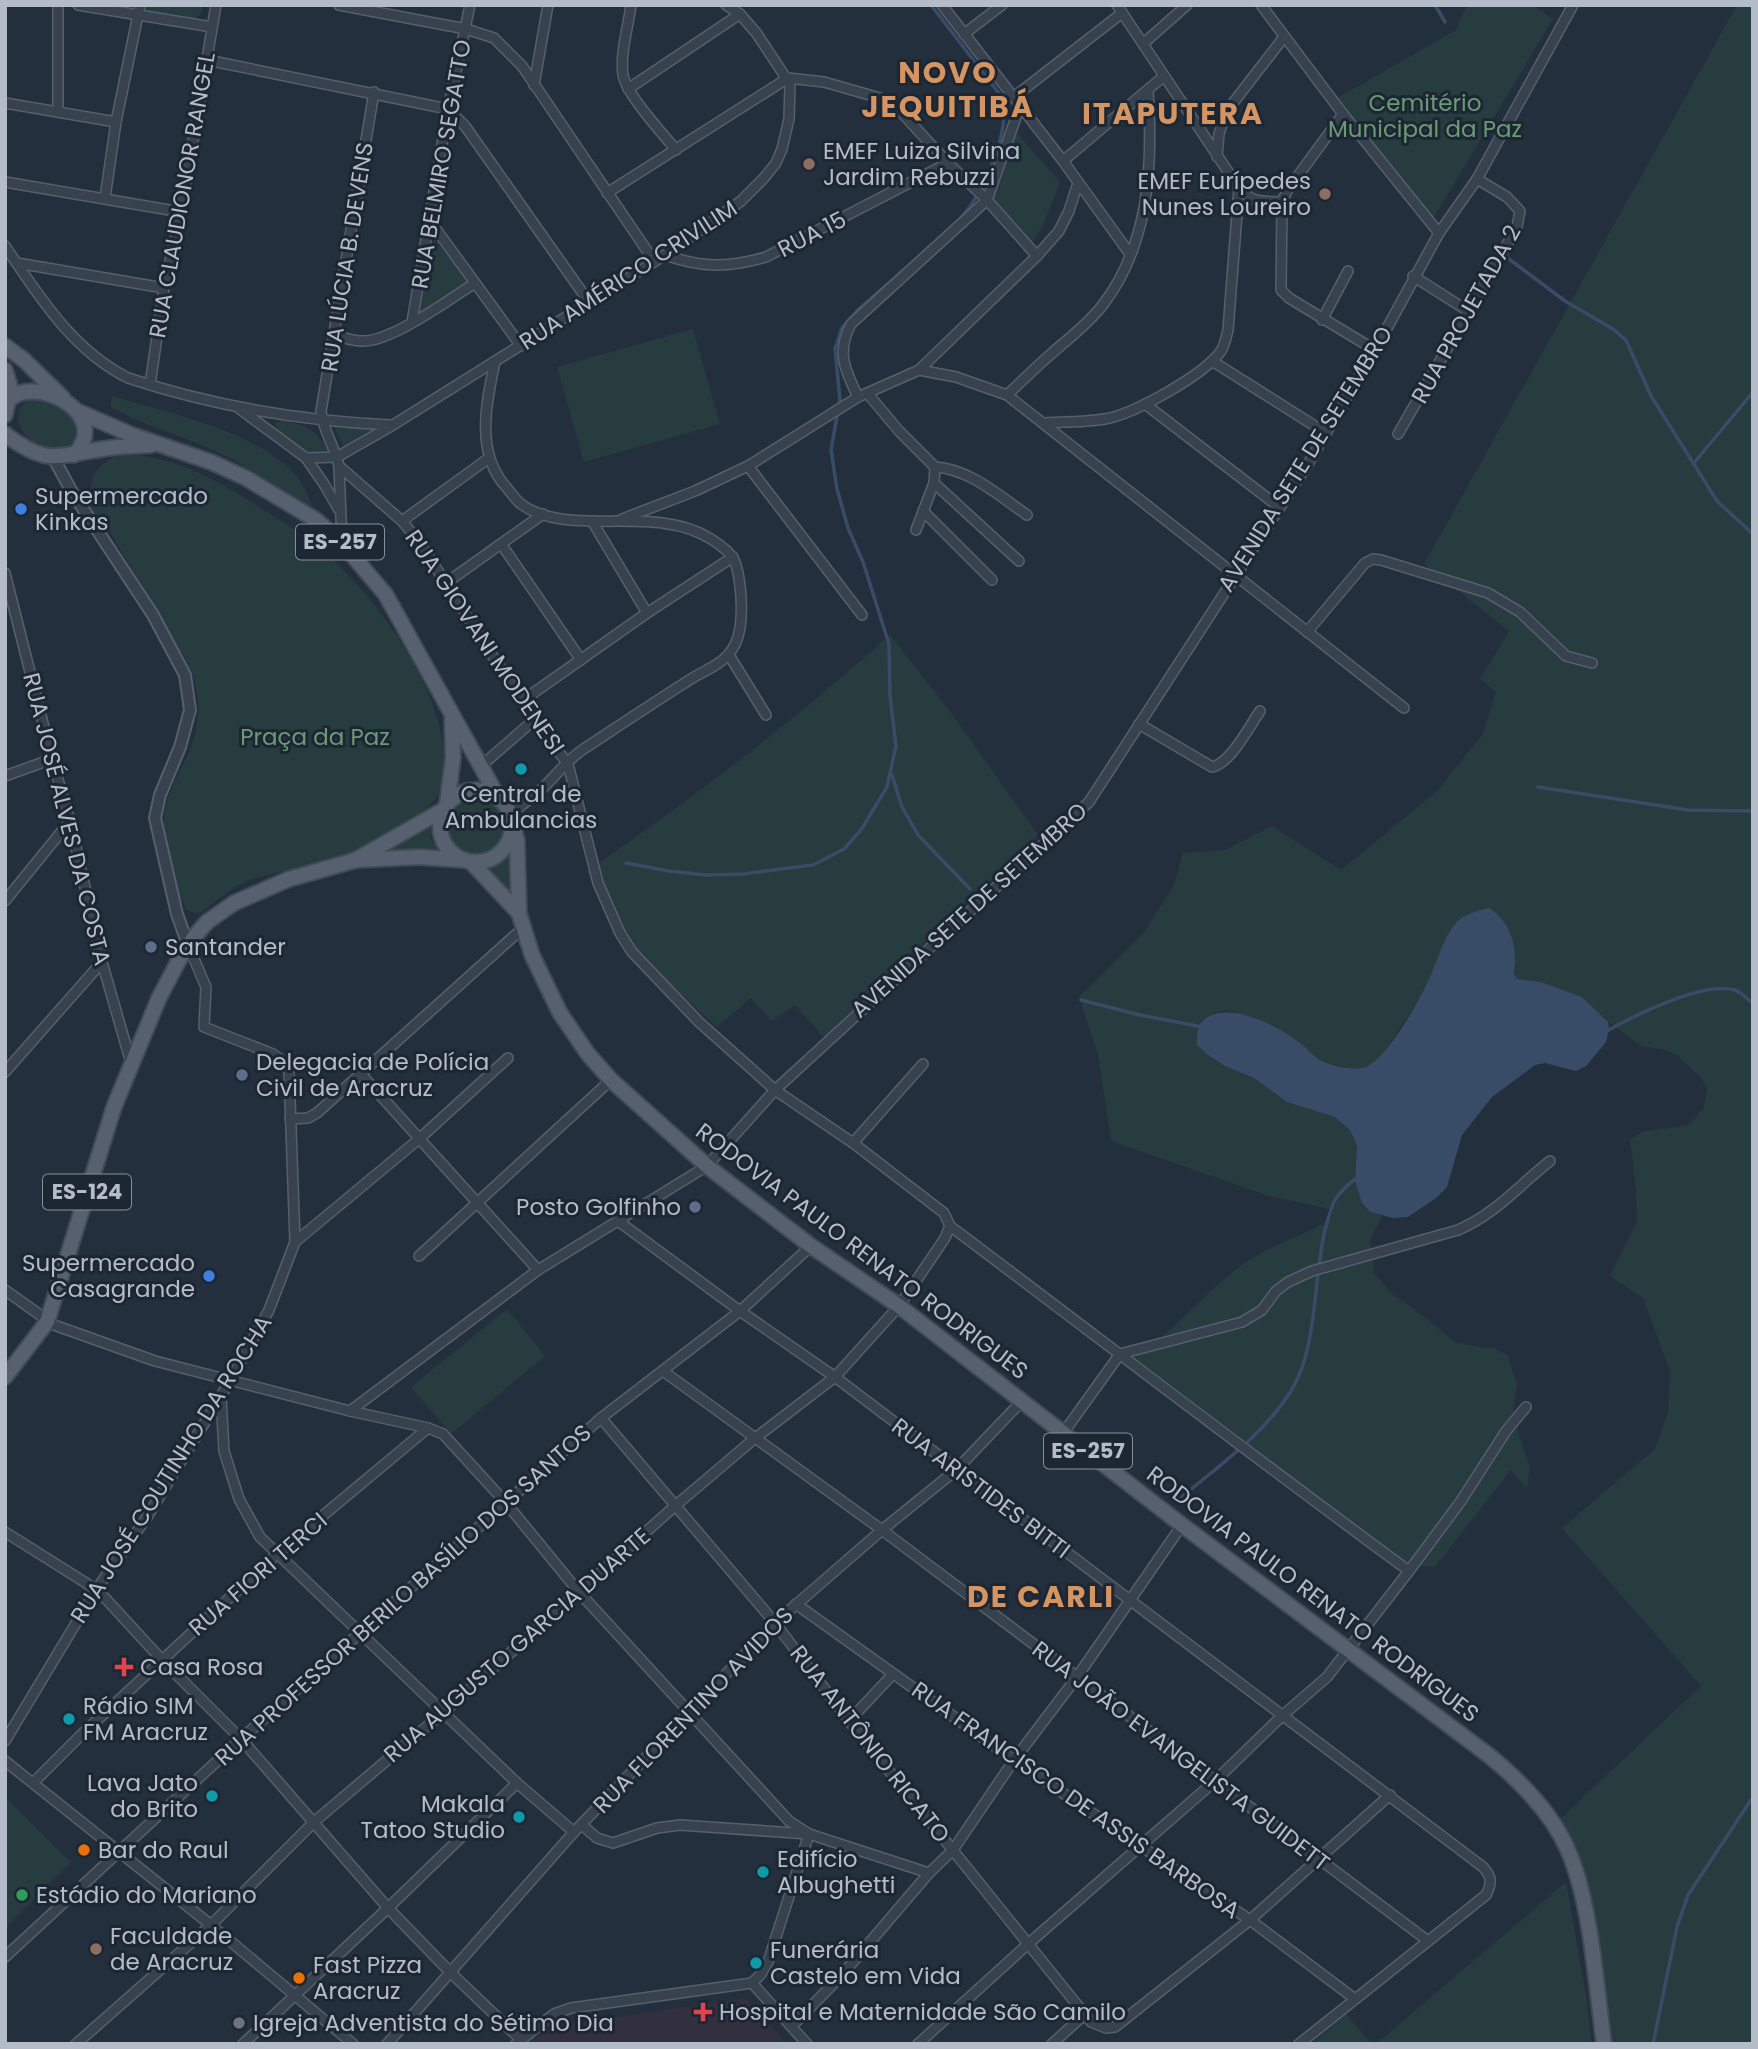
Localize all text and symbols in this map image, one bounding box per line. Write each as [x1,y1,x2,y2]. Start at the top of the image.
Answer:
street label: RUA BELMIRO SEGATTO [403,37,479,291]
street label: RUA CLAUDIONOR RANGEL [141,50,223,340]
district label: NOVO JEQUITIBÁ [861,51,1035,128]
park label: Cemitério Municipal da Paz [1328,87,1522,145]
district label: ITAPUTERA [1082,92,1264,135]
place label: EMEF Luiza Silvina Jardim Rebuzzi [823,135,1020,193]
street label: RUA LÚCIA B. DEVENS [313,140,381,374]
marker: EMEF Luiza Silvina Jardim Rebuzzi [801,156,817,172]
place label: EMEF Eurípedes Nunes Loureiro [1137,165,1311,223]
marker: EMEF Eurípedes Nunes Loureiro [1317,186,1333,202]
street label: RUA AMÉRICO CRIVILIM [513,192,743,358]
street label: RUA 15 [772,203,852,265]
street label: RUA PROJETADA 2 [1404,219,1528,409]
street label: AVENIDA SETE DE SETEMBRO [1210,320,1400,598]
place label: Supermercado Kinkas [35,480,208,538]
marker: Supermercado Kinkas [13,501,29,517]
street label: RUA GIOVANI MODENESI [398,523,572,761]
road number: ES-257 [296,524,384,560]
street label: RUA JOSÉ ALVES DA COSTA [15,669,119,969]
park label: Praça da Paz [240,721,390,753]
marker: Central de Ambulancias [513,761,529,777]
place label: Central de Ambulancias [445,778,597,836]
street label: AVENIDA SETE DE SETEMBRO [844,795,1094,1025]
place label: Santander [165,931,286,963]
marker: Santander [143,939,159,955]
place label: Delegacia de Polícia Civil de Aracruz [256,1046,489,1104]
marker: Delegacia de Polícia Civil de Aracruz [234,1067,250,1083]
street label: RODOVIA PAULO RENATO RODRIGUES [689,1115,1035,1387]
road number: ES-124 [43,1174,131,1210]
place label: Posto Golfinho [516,1191,681,1223]
marker: Posto Golfinho [687,1199,703,1215]
place label: Supermercado Casagrande [22,1247,195,1305]
marker: Supermercado Casagrande [201,1268,217,1284]
street label: RUA JOSÉ COUTINHO DA ROCHA [63,1309,279,1629]
street label: RUA ARISTIDES BITTI [885,1410,1077,1566]
street label: RUA PROFESSOR BERILO BASÍLIO DOS SANTOS [208,1417,598,1773]
road number: ES-257 [1044,1434,1132,1468]
street label: RODOVIA PAULO RENATO RODRIGUES [1140,1458,1486,1730]
street label: RUA FIORI TERCI [182,1505,334,1643]
street label: RUA AUGUSTO GARCIA DUARTE [377,1520,657,1770]
district label: DE CARLI [967,1575,1115,1618]
street label: RUA FLORENTINO AVIDOS [586,1600,800,1820]
street label: RUA JOÃO EVANGELISTA GUIDETT [1026,1633,1336,1879]
street label: RUA ANTÔNIO RICATO [783,1638,957,1850]
place label: Casa Rosa [140,1651,263,1683]
marker: Casa Rosa [114,1657,134,1677]
street label: RUA FRANCISCO DE ASSIS BARBOSA [905,1674,1247,1926]
place label: Rádio SIM FM Aracruz [83,1690,208,1748]
marker: Rádio SIM FM Aracruz [61,1711,77,1727]
place label: Lava Jato do Brito [87,1767,198,1825]
marker: Lava Jato do Brito [204,1788,220,1804]
place label: Makala Tatoo Studio [361,1788,505,1846]
marker: Makala Tatoo Studio [511,1809,527,1825]
place label: Bar do Raul [98,1834,229,1866]
marker: Bar do Raul [76,1842,92,1858]
place label: Edifício Albughetti [777,1843,895,1901]
marker: Edifício Albughetti [755,1864,771,1880]
place label: Estádio do Mariano [36,1879,257,1911]
marker: Estádio do Mariano [14,1887,30,1903]
place label: Faculdade de Aracruz [110,1920,233,1978]
place label: Funerária Castelo em Vida [770,1934,961,1992]
marker: Faculdade de Aracruz [88,1941,104,1957]
place label: Fast Pizza Aracruz [313,1949,422,2007]
marker: Funerária Castelo em Vida [748,1955,764,1971]
marker: Fast Pizza Aracruz [291,1970,307,1986]
place label: Hospital e Maternidade São Camilo [719,1996,1126,2028]
marker: Hospital e Maternidade São Camilo [693,2002,713,2022]
place label: Igreja Adventista do Sétimo Dia [253,2007,614,2039]
marker: Igreja Adventista do Sétimo Dia [231,2015,247,2031]

